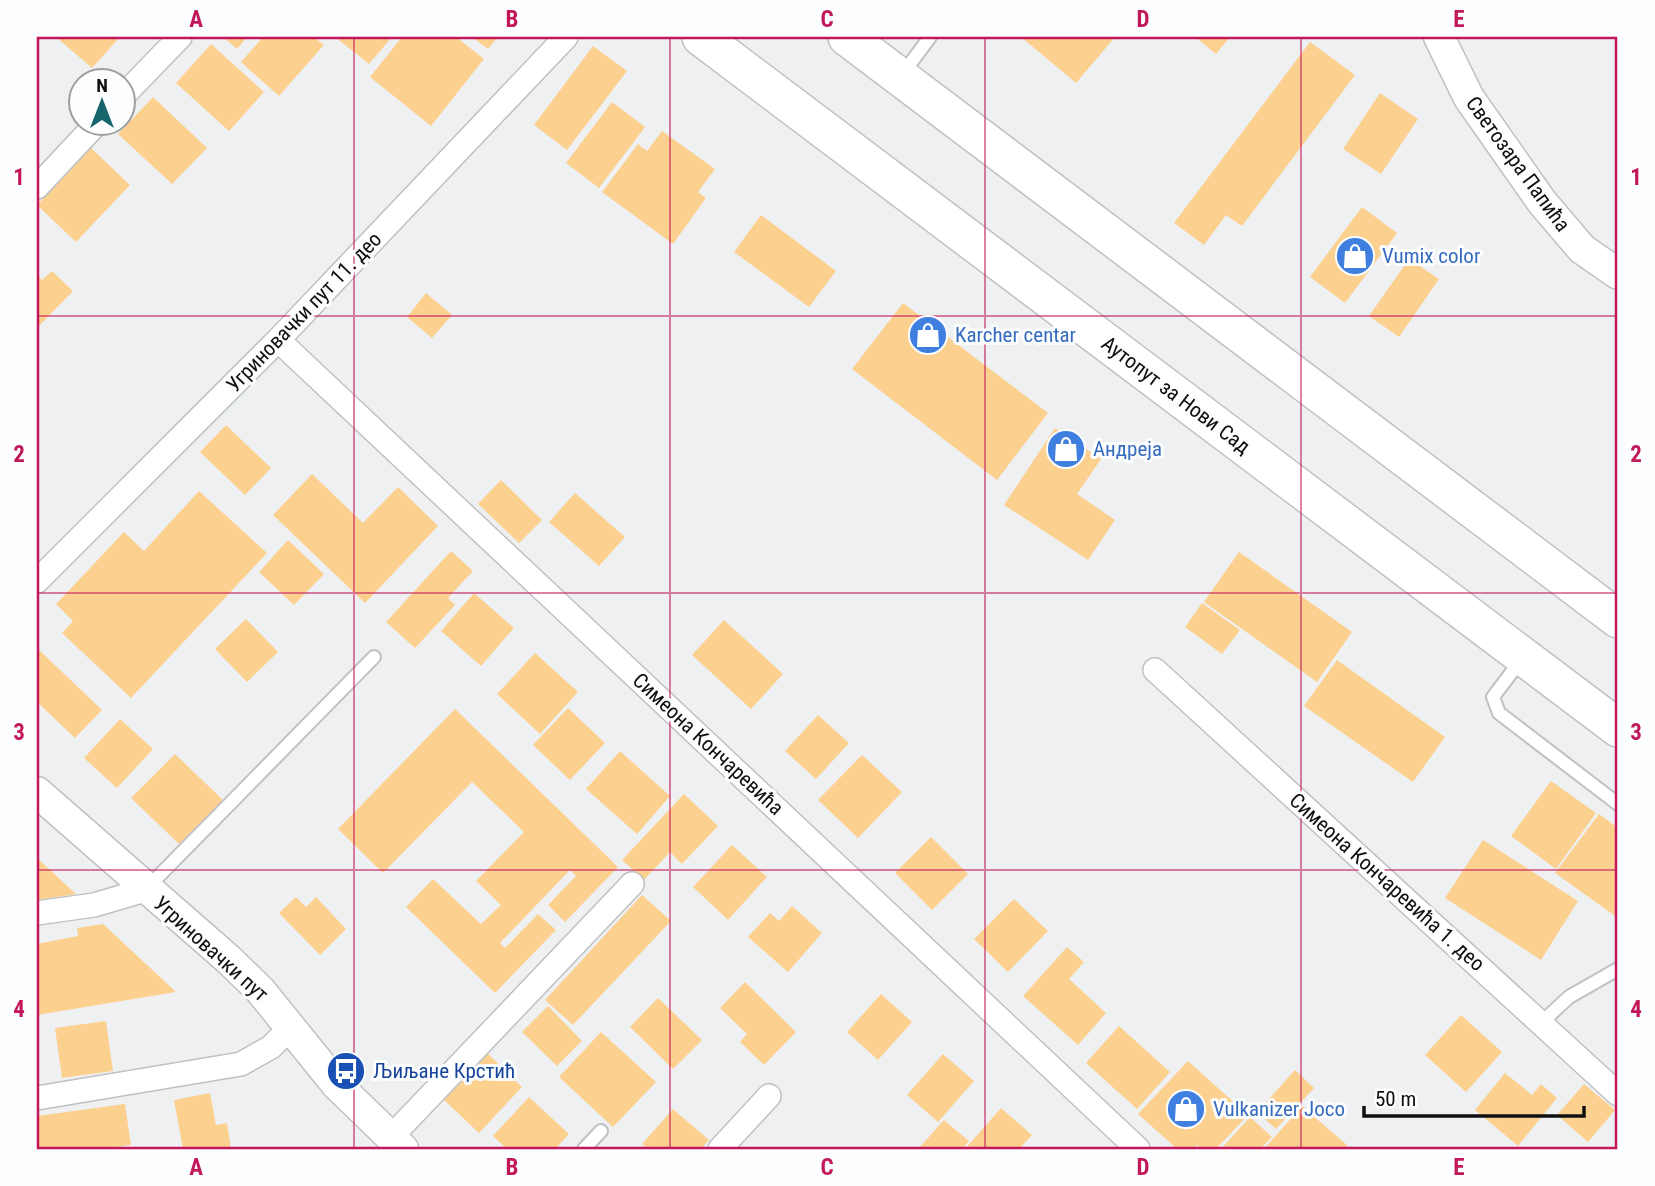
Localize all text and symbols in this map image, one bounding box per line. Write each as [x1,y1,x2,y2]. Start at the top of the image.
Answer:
text: A [189,6,203,33]
text: B [506,6,518,33]
text: C [820,6,834,33]
text: D [1137,6,1150,33]
text: E [1453,6,1465,33]
north arrow [66,66,136,136]
text: N [96,74,108,97]
street label: Светозара Папића [1461,92,1575,236]
text: 1 [13,164,25,191]
text: 1 [1630,164,1642,191]
street label: Угриновачки пут 11. део [221,227,387,397]
shop icon: Vumix color [1334,235,1376,277]
place label: Vumix color [1382,244,1480,268]
shop icon: Karcher centar [907,314,949,356]
place label: Karcher centar [955,323,1076,347]
street label: Аутопут за Нови Сад [1097,331,1255,459]
shop icon: Андреја [1045,428,1087,470]
place label: Андреја [1093,437,1162,461]
text: 2 [13,441,25,468]
text: 2 [1630,441,1642,468]
street label: Симеона Кончаревића [628,668,788,820]
text: 3 [13,719,25,746]
text: 3 [1630,719,1642,746]
street label: Симеона Кончаревића 1. део [1285,788,1489,976]
street label: Угриновачки пут [149,891,273,1007]
text: 4 [13,996,25,1023]
text: 4 [1630,996,1642,1023]
bus stop icon: Љиљане Крстић [325,1050,367,1092]
place label: Љиљане Крстић [373,1059,516,1083]
scale bar [1364,1074,1585,1118]
text: 50 m [1375,1087,1416,1111]
shop icon: Vulkanizer Joco [1165,1088,1207,1130]
place label: Vulkanizer Joco [1213,1097,1345,1121]
text: A [189,1154,203,1181]
text: B [506,1154,518,1181]
text: C [820,1154,834,1181]
text: D [1137,1154,1150,1181]
text: E [1453,1154,1465,1181]

